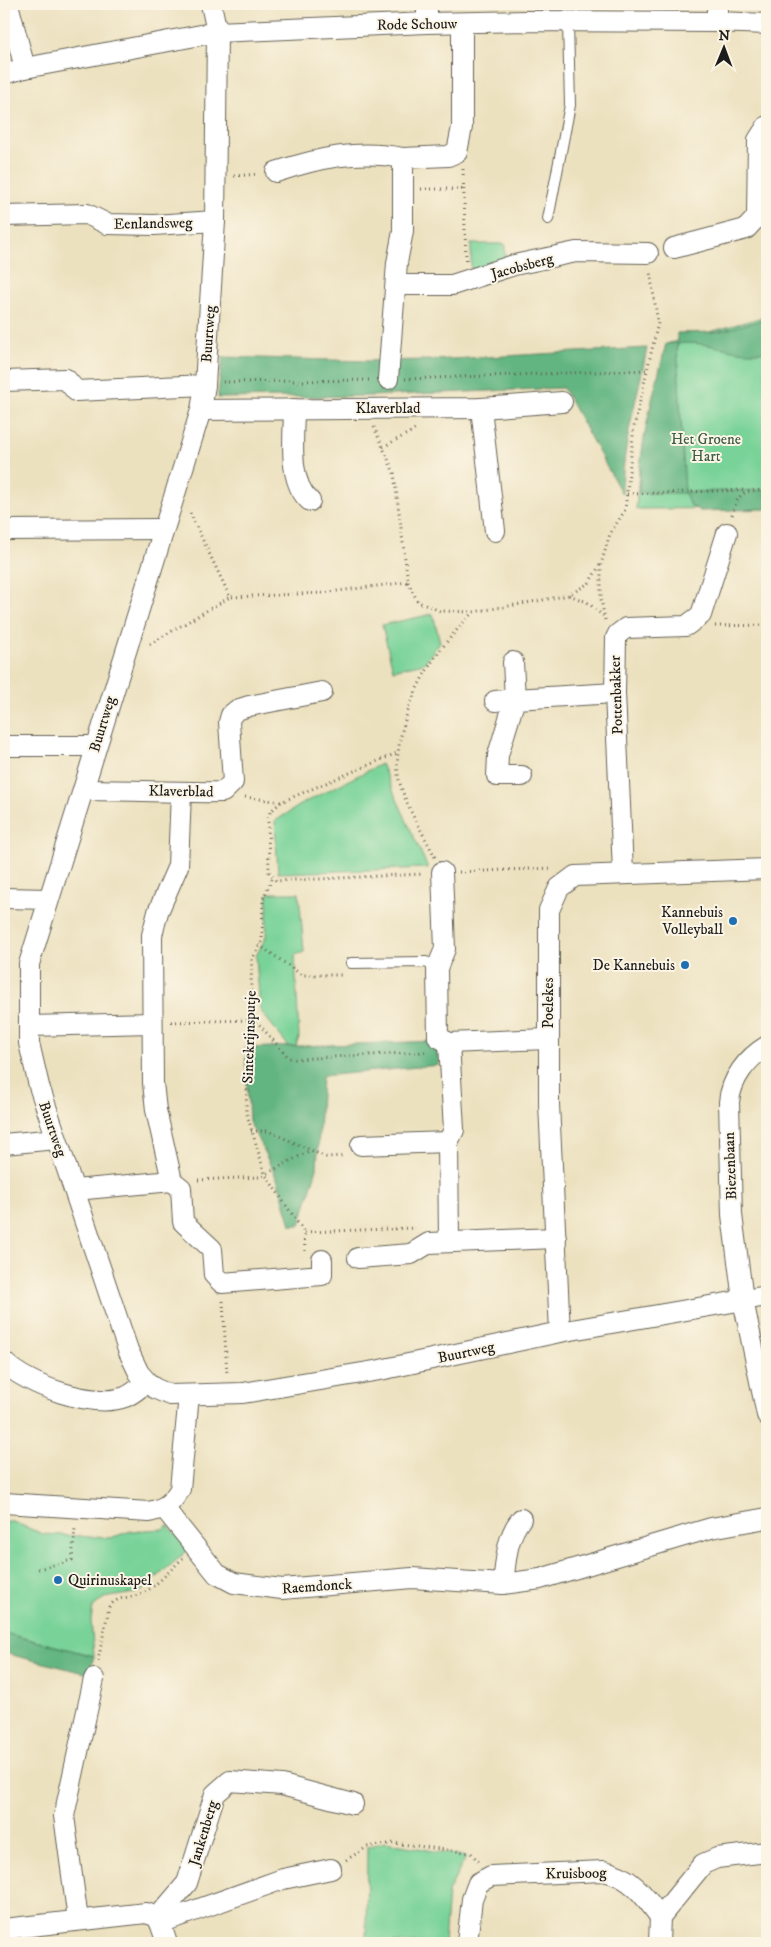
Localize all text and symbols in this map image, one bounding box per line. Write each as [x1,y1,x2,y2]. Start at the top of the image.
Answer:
street label: Rode Schouw [377,14,458,35]
north arrow [698,22,748,72]
text: N [718,27,731,45]
street label: Eenlandsweg [113,213,193,234]
street label: Jacobsberg [487,249,556,284]
street label: Buurtweg [197,304,220,363]
street label: Klaverblad [355,399,421,418]
park label: Het Groene Hart [671,430,741,466]
street label: Pottenbakker [606,655,627,735]
street label: Buurtweg [85,693,120,754]
street label: Klaverblad [148,781,214,802]
place label: Kannebuis Volleyball [661,903,723,939]
marker: Kannebuis Volleyball [727,915,739,927]
place label: De Kannebuis [593,956,675,975]
marker: De Kannebuis [679,959,691,971]
street label: Poelekes [539,977,558,1029]
street label: Sintekrijnsputje [238,990,261,1084]
street label: Buurtweg [34,1099,71,1160]
street label: Biezenbaan [720,1132,741,1200]
street label: Buurtweg [436,1337,497,1368]
place label: Quirinuskapel [68,1571,152,1590]
marker: Quirinuskapel [52,1574,64,1586]
street label: Raemdonck [281,1575,353,1598]
street label: Jankenberg [184,1797,223,1870]
street label: Kruisboog [545,1863,607,1884]

